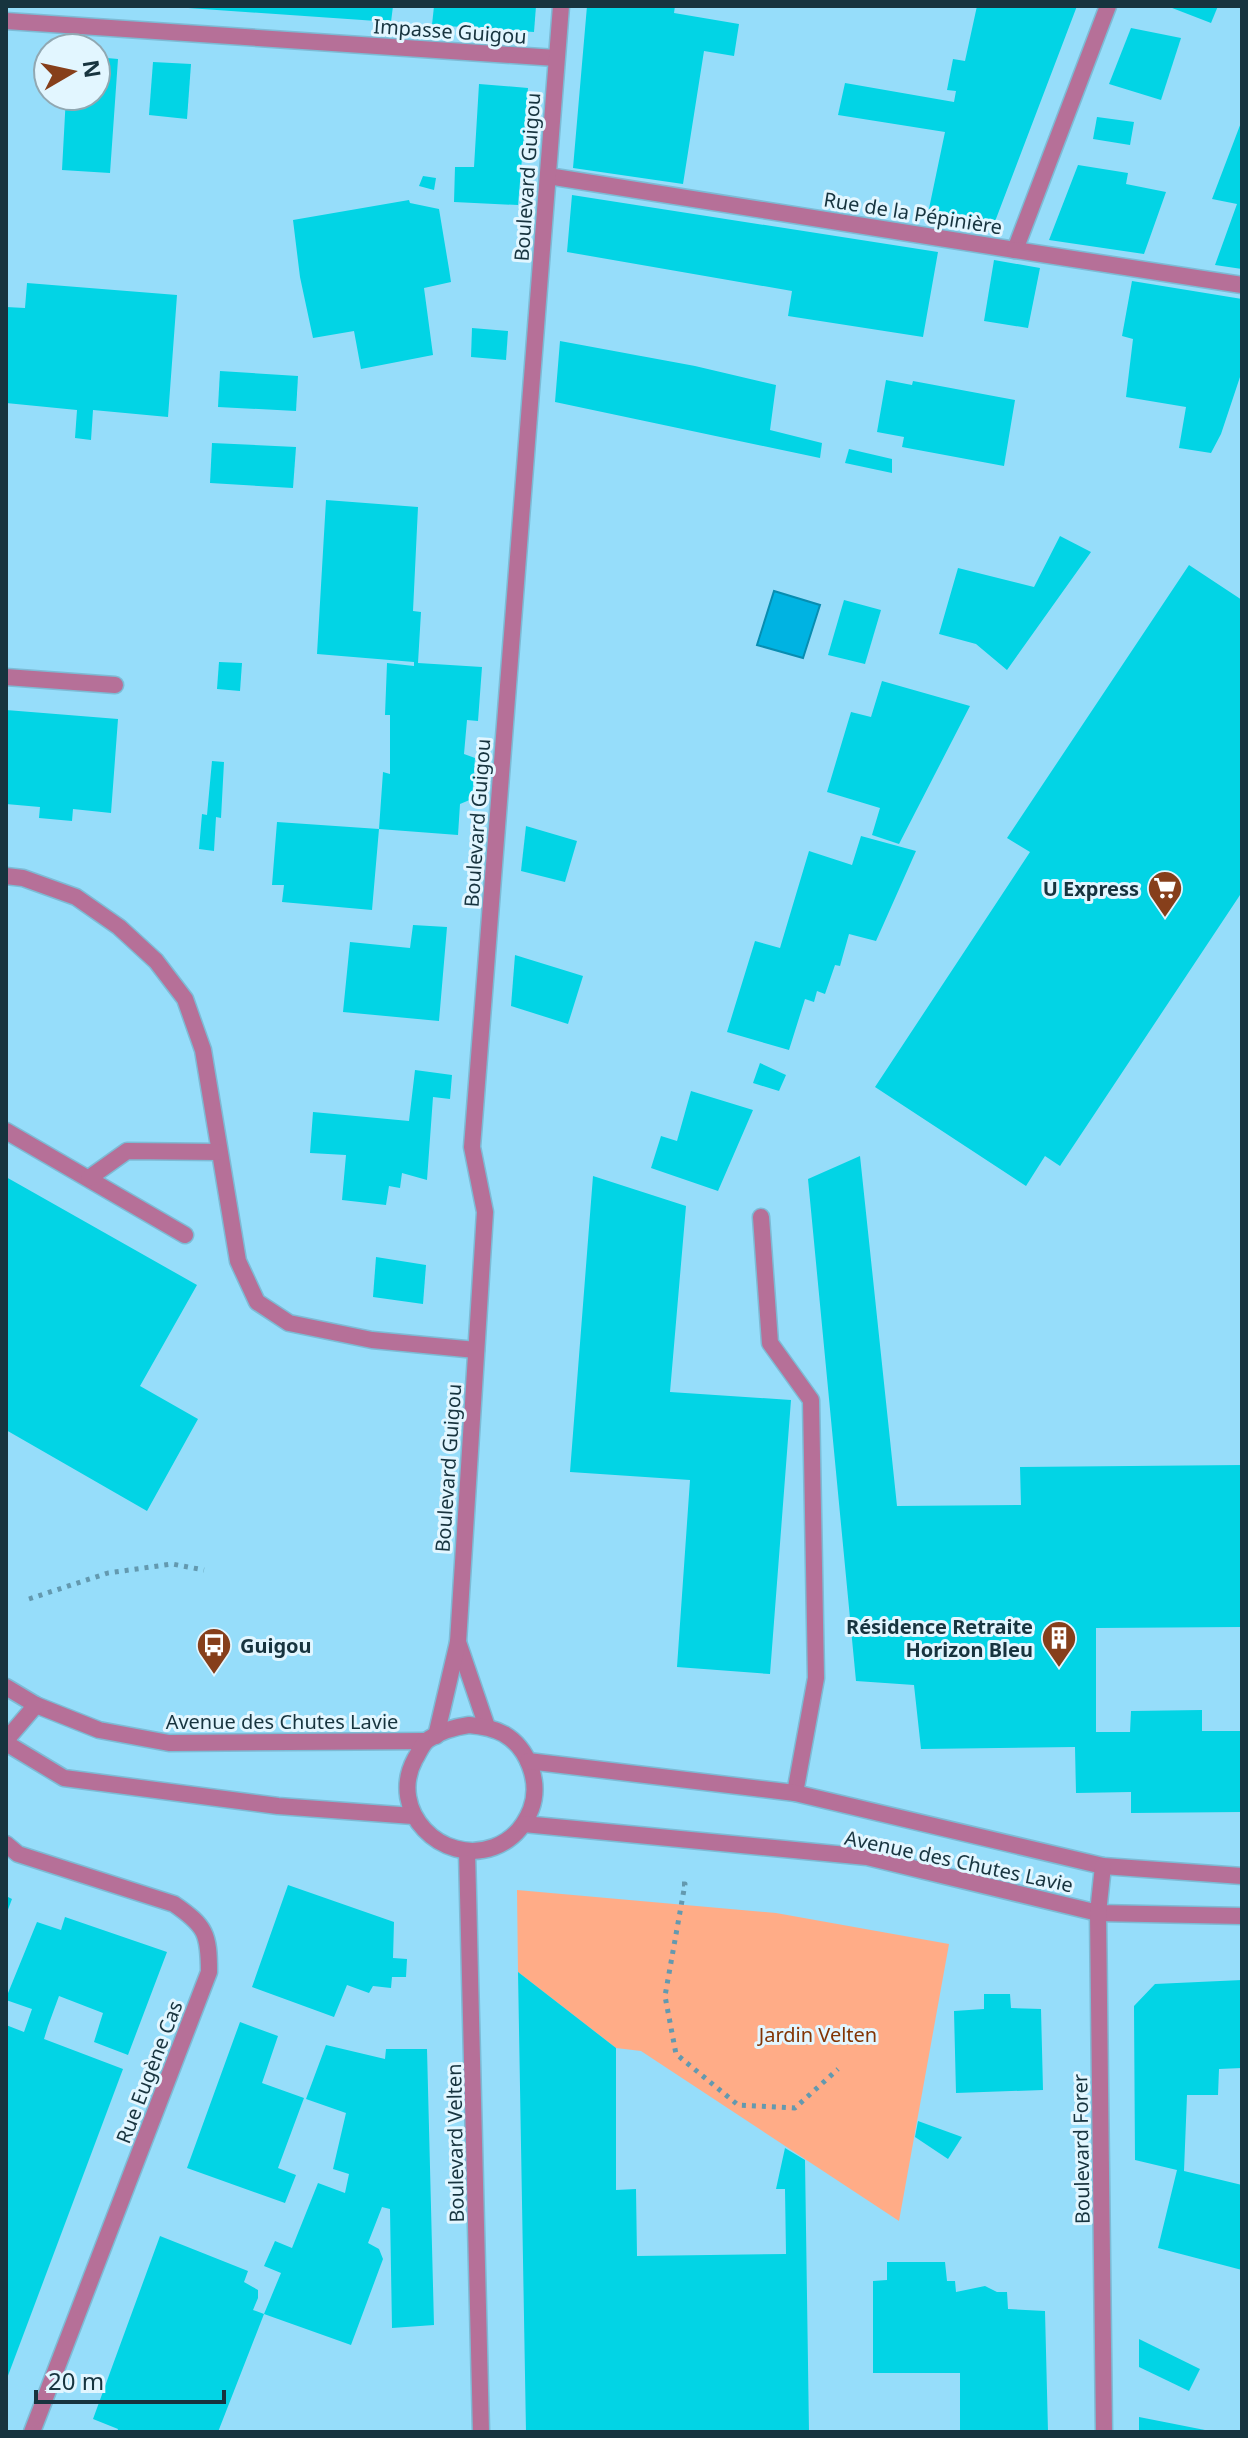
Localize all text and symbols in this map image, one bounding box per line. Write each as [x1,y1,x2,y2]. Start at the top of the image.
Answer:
street label: Impasse Guigou [373,12,527,50]
north arrow [32,32,112,112]
text: N [77,58,109,80]
street label: Boulevard Guigou [508,92,546,262]
street label: Rue de la Pépinière [822,186,1004,240]
street label: Boulevard Guigou [458,738,496,908]
supermarket icon: U Express [1146,869,1184,919]
place label: U Express [1043,875,1139,902]
street label: Boulevard Guigou [429,1383,467,1553]
place label: Résidence Retraite Horizon Bleu [846,1613,1033,1663]
building icon: Résidence Retraite Horizon Bleu [1040,1619,1078,1669]
bus stop icon: Guigou [195,1626,233,1676]
place label: Guigou [240,1632,312,1659]
street label: Avenue des Chutes Lavie [166,1708,398,1735]
street label: Avenue des Chutes Lavie [842,1824,1076,1898]
street label: Rue Eugène Cas [109,1997,189,2147]
park label: Jardin Velten [757,2021,877,2048]
street label: Boulevard Velten [440,2063,470,2223]
street label: Boulevard Forer [1066,2074,1096,2224]
scale bar [36,2354,224,2404]
text: 20 m [48,2364,104,2397]

